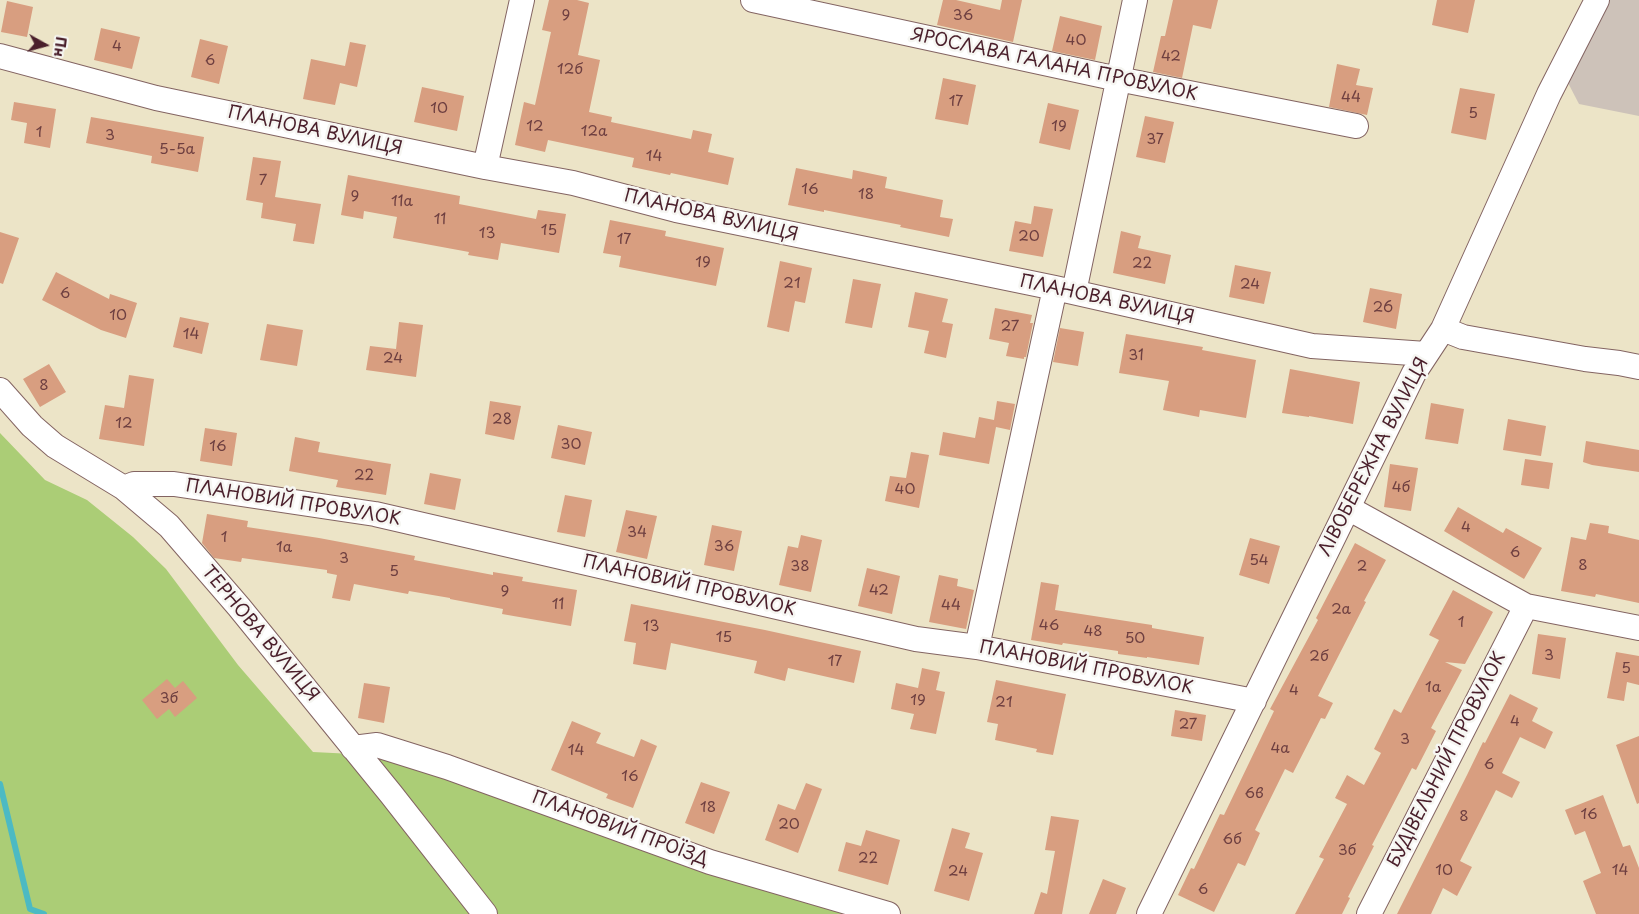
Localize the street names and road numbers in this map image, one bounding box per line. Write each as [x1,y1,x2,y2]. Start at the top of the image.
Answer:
street label: ЯРОСЛАВА ГАЛАНА ПРОВУЛОК [909,24,1199,106]
street label: ПЛАНОВА ВУЛИЦЯ [226,102,404,160]
street label: ПЛАНОВА ВУЛИЦЯ [622,185,800,247]
street label: ПЛАНОВА ВУЛИЦЯ [1018,271,1196,329]
street label: ЛІВОБЕРЕЖНА ВУЛИЦЯ [1315,354,1433,560]
street label: ПЛАНОВИЙ ПРОВУЛОК [184,475,402,531]
street label: ПЛАНОВИЙ ПРОВУЛОК [581,551,797,621]
street label: ТЕРНОВА ВУЛИЦЯ [197,562,323,706]
street label: ПЛАНОВИЙ ПРОВУЛОК [977,637,1195,699]
street label: БУДІВЕЛЬНИЙ ПРОВУЛОК [1383,649,1511,871]
street label: ПЛАНОВИЙ ПРОЇЗД [529,787,711,871]

